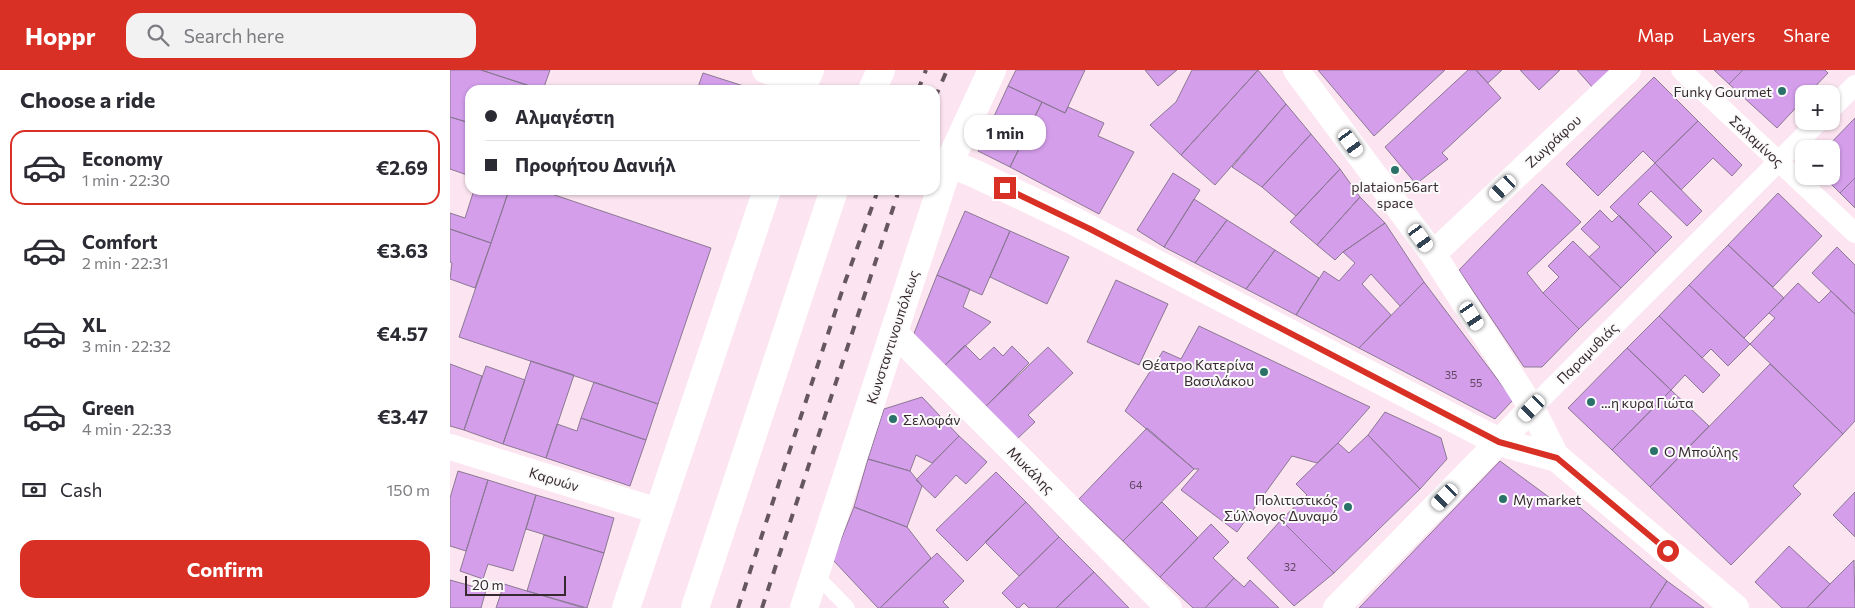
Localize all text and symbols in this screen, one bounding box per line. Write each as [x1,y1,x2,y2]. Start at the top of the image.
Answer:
search box [126,13,476,58]
text: Hoppr [25,21,96,50]
icon: search [144,21,172,49]
text: Search here [184,24,284,47]
text: Map [1637,24,1674,46]
text: Layers [1702,24,1755,46]
text: Share [1783,24,1830,46]
place label: Funky Gourmet [1674,83,1772,100]
marker: Funky Gourmet [1776,85,1788,97]
map controls [1795,85,1840,185]
button: + [1795,85,1840,130]
text: Choose a ride [20,86,155,113]
text: Αλμαγέστη [515,105,614,128]
street label: Ζωγράφου [1522,111,1584,171]
street label: Σαλαμίνος [1727,112,1787,170]
callout: 1 min [964,116,1046,150]
text: 1 min [986,123,1024,142]
car [1336,126,1365,160]
button: − [1795,140,1840,185]
icon: car [22,145,67,190]
text: Economy [82,147,163,170]
text: Προφήτου Δανιήλ [515,153,676,176]
text: €2.69 [376,156,428,179]
marker: plataion56art space [1389,164,1401,176]
text: 1 min · 22:30 [82,170,170,189]
car [1486,172,1519,204]
route end [994,177,1016,199]
place label: plataion56art space [1351,178,1439,211]
car [1406,221,1435,255]
icon: car [22,228,67,273]
text: Comfort [82,230,158,253]
text: €3.63 [376,239,428,262]
text: 2 min · 22:31 [82,253,169,272]
street label: Κωνσταντινουπόλεως [862,268,922,406]
car [1457,299,1486,333]
icon: car [22,311,67,356]
text: XL [82,313,107,336]
street label: Παραμυθιάς [1553,319,1621,387]
text: €4.57 [376,322,428,345]
text: 3 min · 22:32 [82,336,171,355]
place label: Θέατρο Κατερίνα Βασιλάκου [1142,356,1254,389]
marker: Θέατρο Κατερίνα Βασιλάκου [1258,366,1270,378]
house number: 35 [1445,368,1457,381]
house number: 55 [1470,376,1482,389]
car [1516,392,1547,424]
icon: car [22,394,67,439]
place label: ...η κυρα Γιώτα [1601,394,1693,411]
text: Green [82,396,134,419]
marker: ...η κυρα Γιώτα [1585,396,1597,408]
text: €3.47 [377,405,428,428]
place label: Σελοφάν [903,411,960,428]
marker: Σελοφάν [887,413,899,425]
text: 4 min · 22:33 [82,419,172,438]
street label: Μυκάλης [1004,443,1058,497]
place label: Ο Μπούλης [1664,443,1739,460]
marker: Ο Μπούλης [1648,445,1660,457]
street label: Καρυών [527,463,581,495]
icon: cash [20,476,48,504]
text: Cash [60,478,102,501]
house number: 64 [1129,478,1143,491]
text: 150 m [387,480,430,499]
car [1429,481,1460,513]
place label: Πολιτιστικός Σύλλογος Δυναμό [1224,491,1338,524]
place label: My market [1513,491,1582,508]
marker: My market [1497,493,1509,505]
marker: Πολιτιστικός Σύλλογος Δυναμό [1342,501,1354,513]
button: Confirm [20,540,430,598]
route start [1657,540,1679,562]
house number: 32 [1284,560,1296,573]
scale bar [465,573,566,596]
text: 20 m [472,576,504,593]

